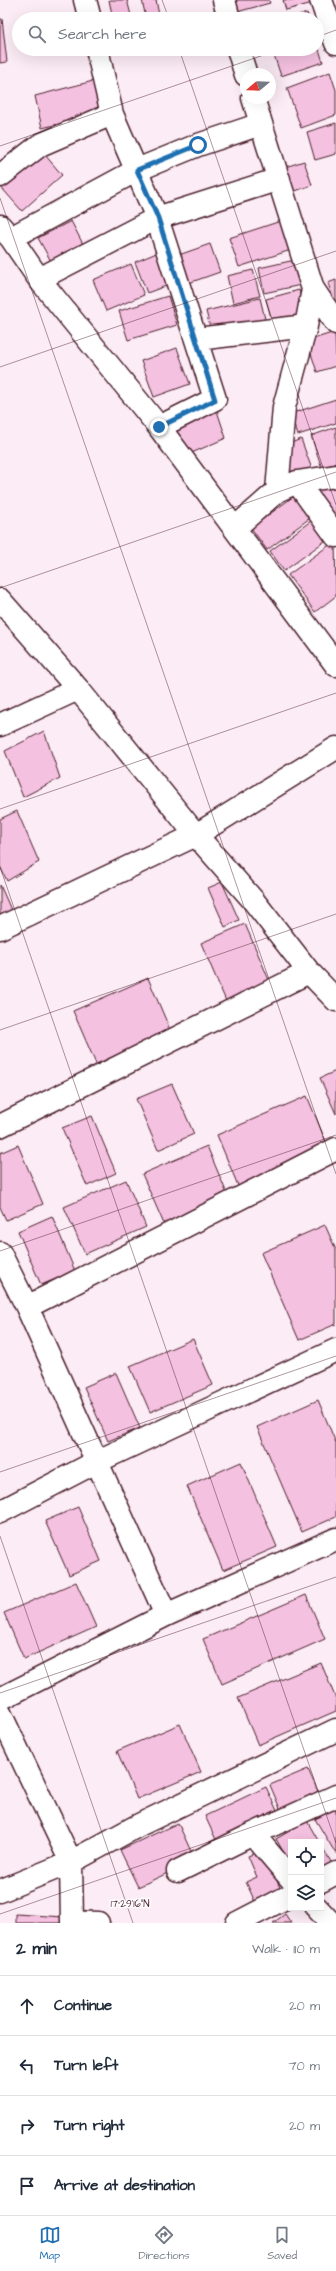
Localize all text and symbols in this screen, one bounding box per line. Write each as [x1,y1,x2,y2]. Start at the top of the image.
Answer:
search box [12,12,324,56]
icon: search [26,23,48,45]
text: Search here [58,24,147,45]
north arrow [240,68,276,104]
route start [189,136,207,154]
route end [150,418,168,436]
map controls [288,1839,324,1911]
button: locate [288,1839,324,1875]
button: layers [288,1875,324,1911]
text: 17°29'16"N [111,1897,149,1911]
text: 2 min [16,1937,57,1961]
text: Walk · 110 m [252,1940,320,1958]
icon: ahead [16,1995,38,2017]
text: Continue [54,1995,112,2016]
text: 20 m [289,1997,320,2015]
icon: left [16,2055,38,2077]
text: Turn left [54,2055,118,2076]
text: 70 m [288,2057,320,2075]
icon: right [16,2115,38,2137]
text: Turn right [54,2115,125,2136]
text: 20 m [289,2117,320,2135]
icon: arrive [16,2175,38,2197]
text: Arrive at destination [54,2175,195,2196]
tab: Map [39,2224,61,2263]
tab: Directions [138,2224,190,2263]
tab: Saved [267,2224,297,2263]

